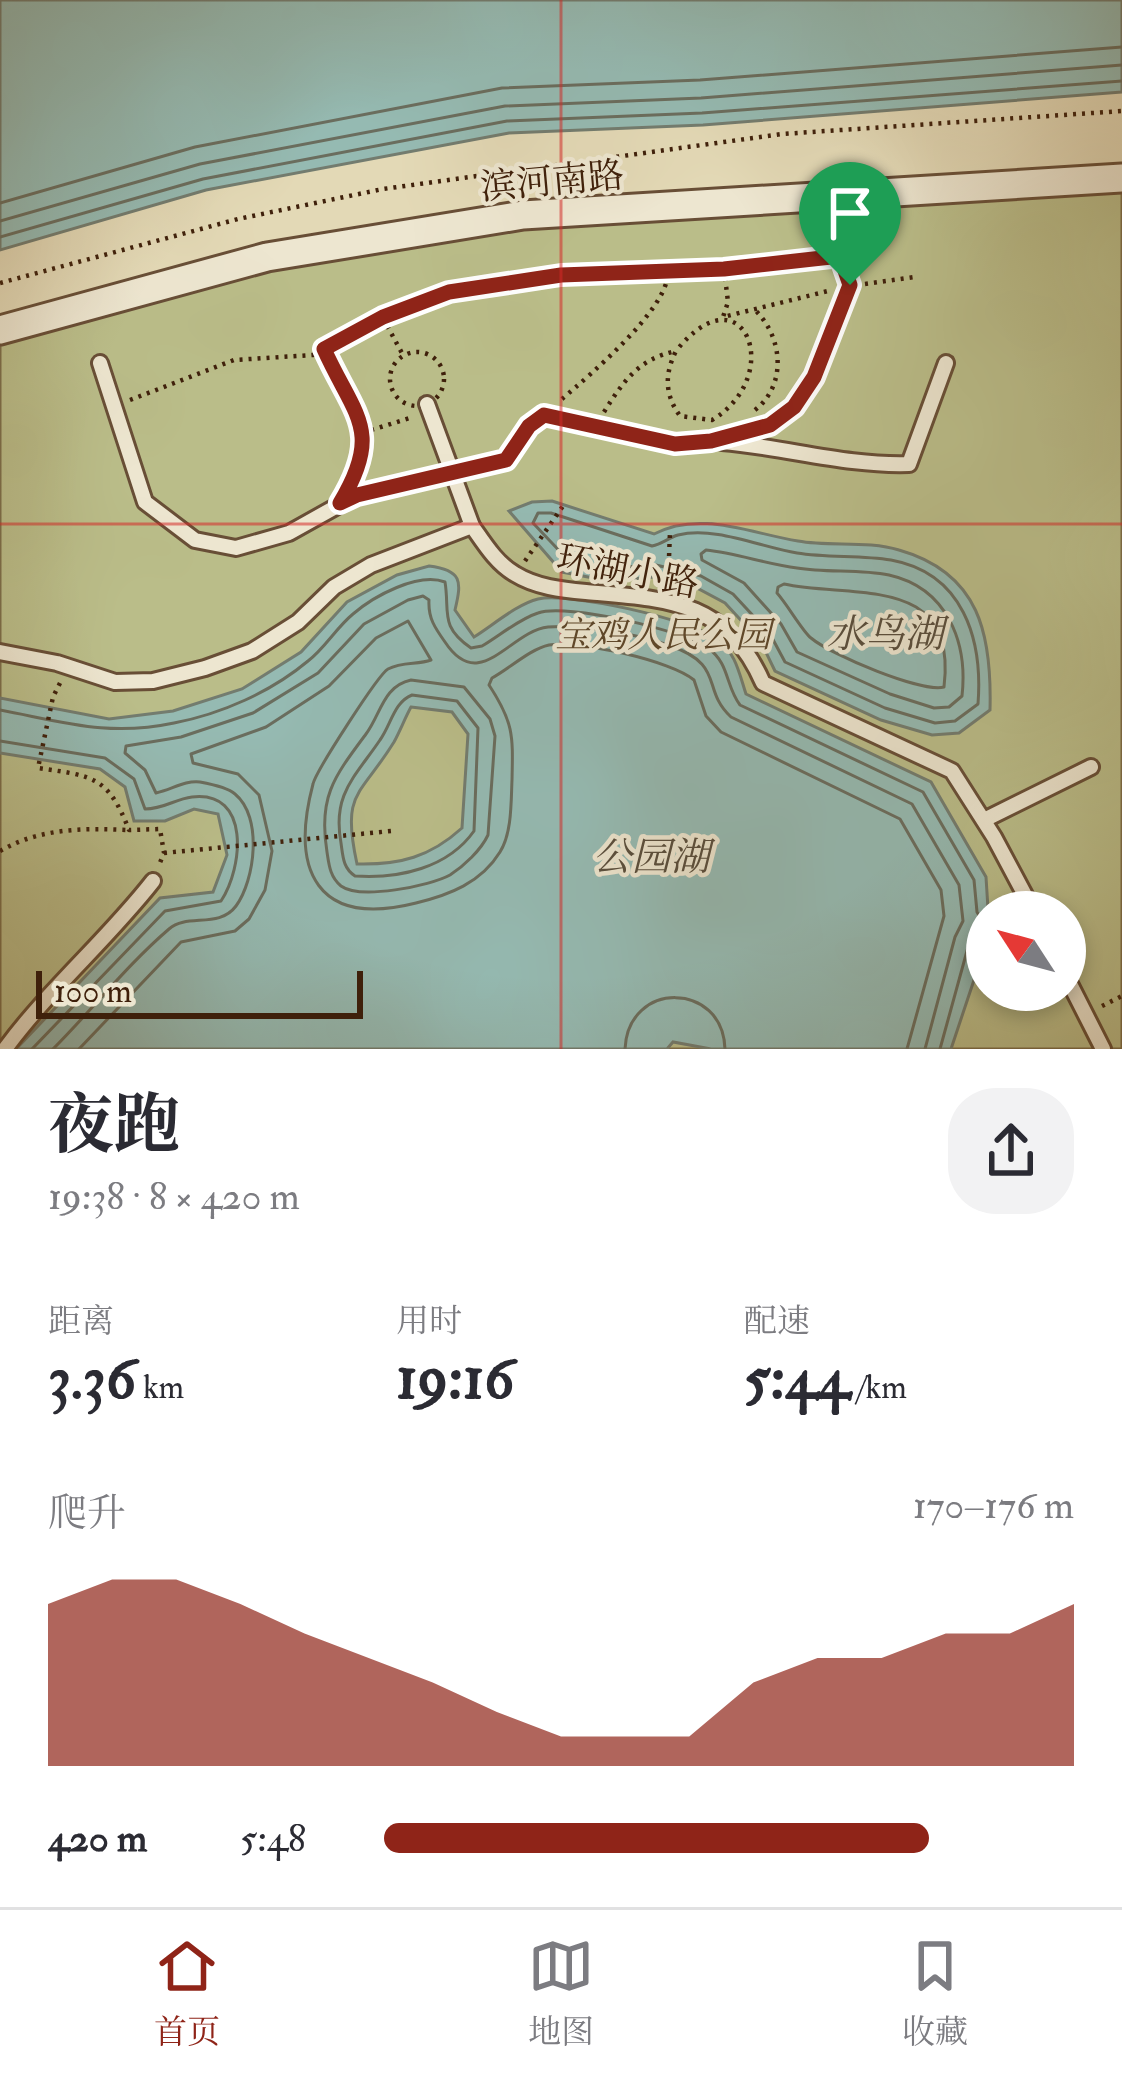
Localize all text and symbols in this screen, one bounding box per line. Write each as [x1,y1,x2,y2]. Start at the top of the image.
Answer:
street label: 滨河南路 [478,153,626,210]
pin [799,162,901,285]
icon: arrive [817,180,883,246]
street label: 环湖小路 [553,536,703,607]
water label: 水鸟湖 [826,610,949,659]
park label: 宝鸡人民公园 [555,613,776,658]
water label: 公园湖 [592,833,715,882]
north arrow [966,891,1086,1011]
map controls [966,891,1086,1011]
scale bar [36,965,363,1018]
text: 100 m [54,971,132,1012]
text: 夜跑 [48,1085,180,1168]
button: share [948,1088,1074,1214]
text: 19:38 · 8 × 420 m [48,1172,300,1221]
text: 距离 [48,1301,114,1342]
text: 用时 [396,1301,462,1342]
text: 配速 [744,1301,810,1342]
text: 3.36 [48,1342,136,1417]
text: 19:16 [396,1342,514,1417]
text: 5:44 [744,1342,850,1417]
text: km [136,1367,184,1408]
text: /km [850,1367,907,1408]
text: 170–176 m [913,1481,1074,1530]
text: 爬升 [48,1489,126,1538]
text: 420 m [48,1814,147,1863]
text: 5:48 [240,1814,306,1863]
tab: 首页 [154,1933,220,2053]
tab: 地图 [528,1933,594,2053]
tab: 收藏 [902,1933,968,2053]

